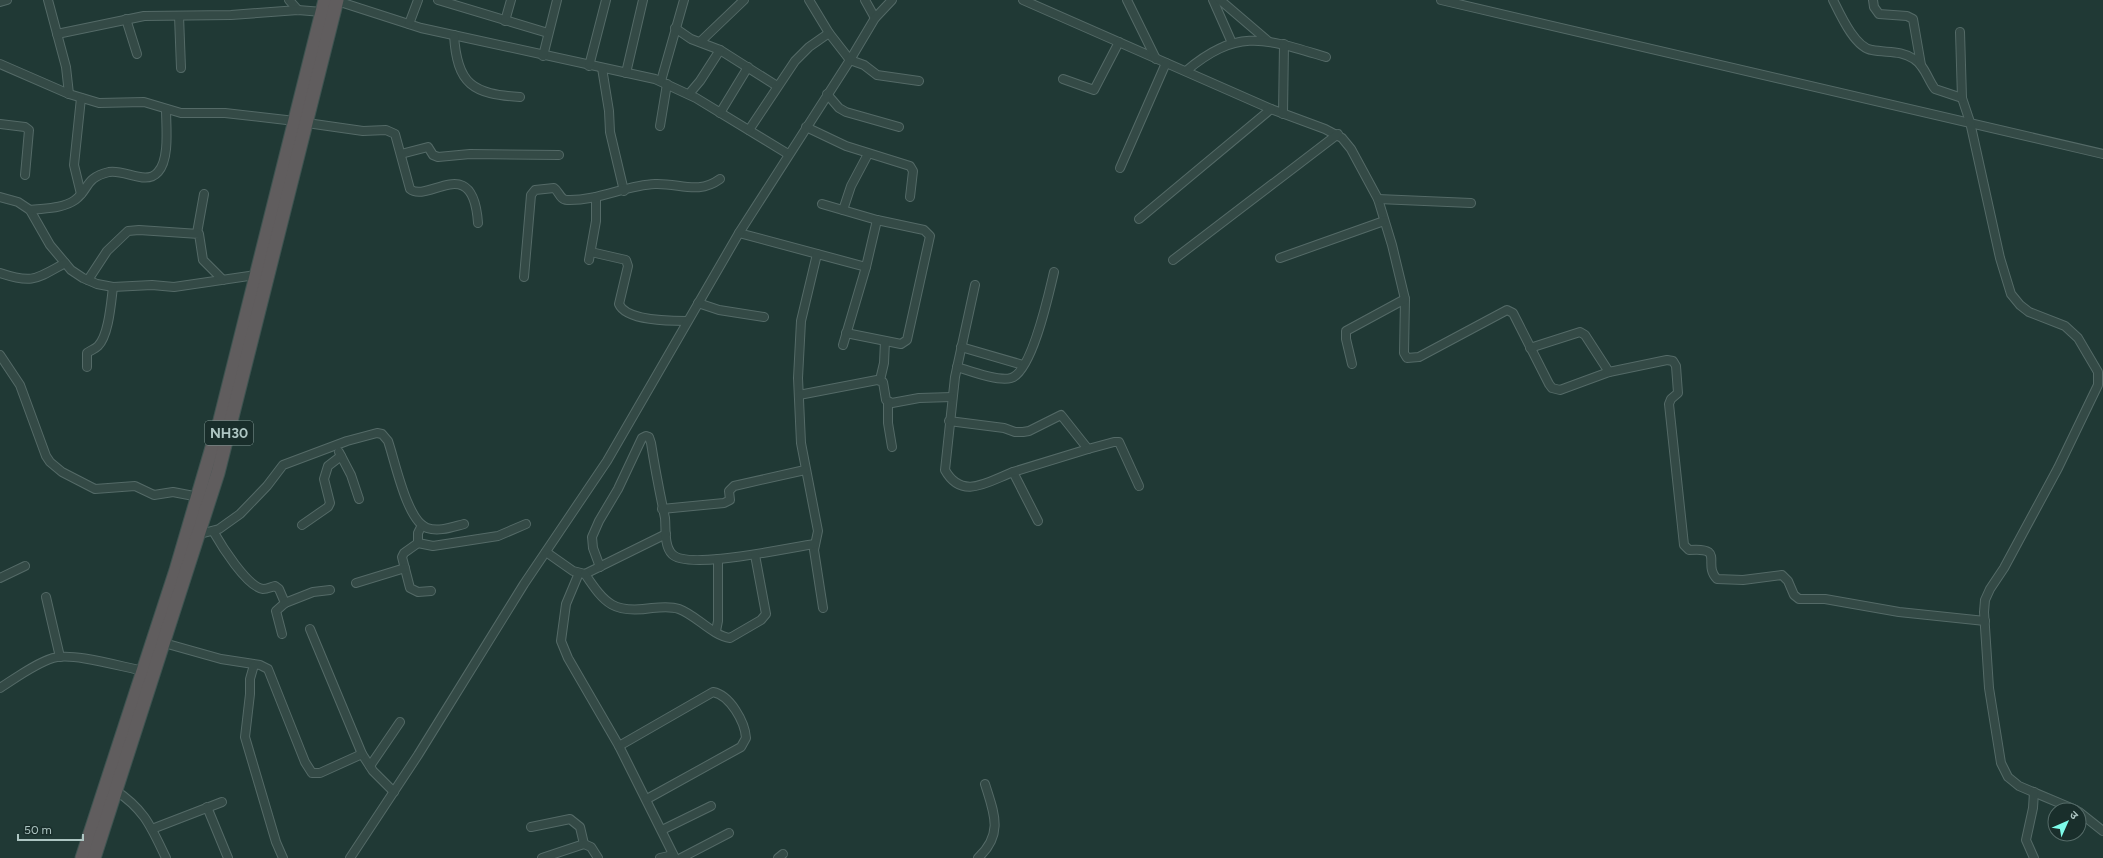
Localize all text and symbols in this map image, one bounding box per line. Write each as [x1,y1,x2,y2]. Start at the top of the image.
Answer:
road number: NH30 [205,421,253,445]
north arrow [2047,802,2087,842]
text: उ [2067,808,2081,823]
scale bar [18,816,83,842]
text: 50 m [24,823,52,837]

